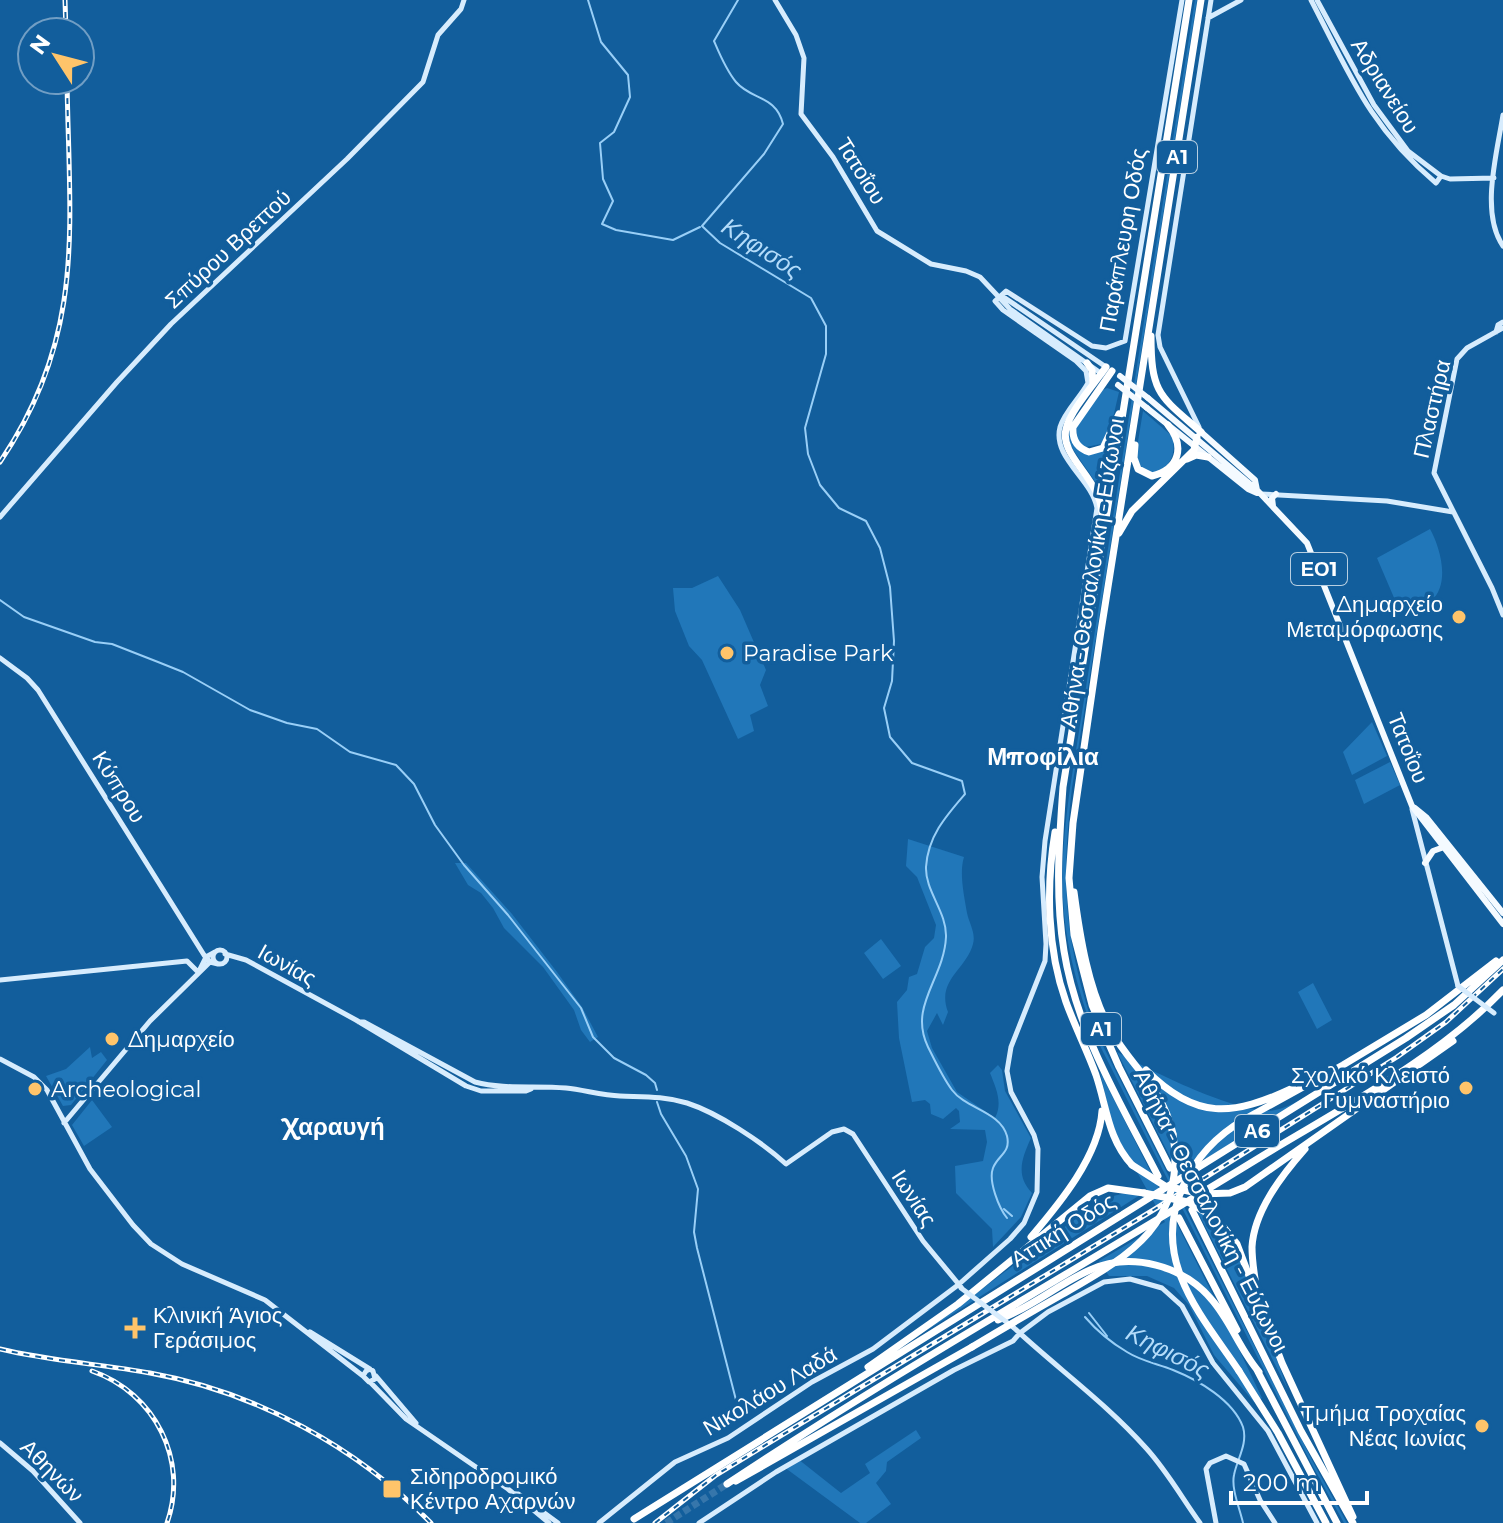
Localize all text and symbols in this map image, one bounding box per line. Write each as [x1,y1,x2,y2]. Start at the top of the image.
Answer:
north arrow [16,16,96,96]
text: N [24,29,56,60]
street label: Αδριανείου [1345,33,1425,139]
street label: Τατοΐου [830,133,892,209]
road number: Α1 [1157,141,1197,173]
street label: Παράπλευρη Οδός [1094,146,1152,334]
street label: Σπύρου Βρεττού [159,184,297,314]
water label: Κηφισός [716,211,808,285]
street label: Πλαστήρα [1408,357,1456,461]
street label: Αθήνα - Θεσσαλονίκη - Εύζωνοι [1054,416,1130,730]
road number: ΕΟ1 [1291,553,1347,585]
place label: Δημαρχείο Μεταμόρφωσης [1286,591,1443,643]
marker: Δημαρχείο Μεταμόρφωσης [1450,608,1468,626]
place label: Paradise Park [743,640,894,667]
marker: Paradise Park [718,644,736,662]
street label: Τατοΐου [1382,709,1434,787]
district label: Μποφίλια [987,742,1099,771]
street label: Κύπρου [87,746,151,828]
street label: Ιωνίας [253,938,321,992]
road number: Α1 [1081,1013,1121,1045]
place label: Δημαρχείο [128,1026,235,1053]
marker: Δημαρχείο [103,1030,121,1048]
place label: Σχολικό Κλειστό Γυμναστήριο [1291,1062,1450,1114]
street label: Αθήνα - Θεσσαλονίκη - Εύζωνοι [1128,1065,1294,1357]
place label: Archeological [51,1076,201,1103]
marker: Σχολικό Κλειστό Γυμναστήριο [1457,1079,1475,1097]
marker: Archeological [26,1080,44,1098]
district label: Χαραυγή [280,1112,385,1141]
road number: Α6 [1235,1115,1279,1147]
street label: Ιωνίας [886,1164,942,1232]
street label: Αττική Οδός [1006,1187,1120,1273]
place label: Κλινική Άγιος Γεράσιμος [153,1302,282,1354]
marker: Κλινική Άγιος Γεράσιμος [124,1317,146,1339]
water label: Κηφισός [1121,1318,1215,1384]
street label: Νικολάου Λαδά [698,1340,842,1442]
place label: Τμήμα Τροχαίας Νέας Ιωνίας [1301,1400,1466,1452]
marker: Τμήμα Τροχαίας Νέας Ιωνίας [1473,1417,1491,1435]
street label: Αθηνών [15,1434,89,1508]
scale bar [1231,1455,1367,1505]
place label: Σιδηροδρομικό Κέντρο Αχαρνών [410,1463,576,1515]
text: 200 m [1243,1468,1320,1497]
marker: Σιδηροδρομικό Κέντρο Αχαρνών [381,1478,403,1500]

